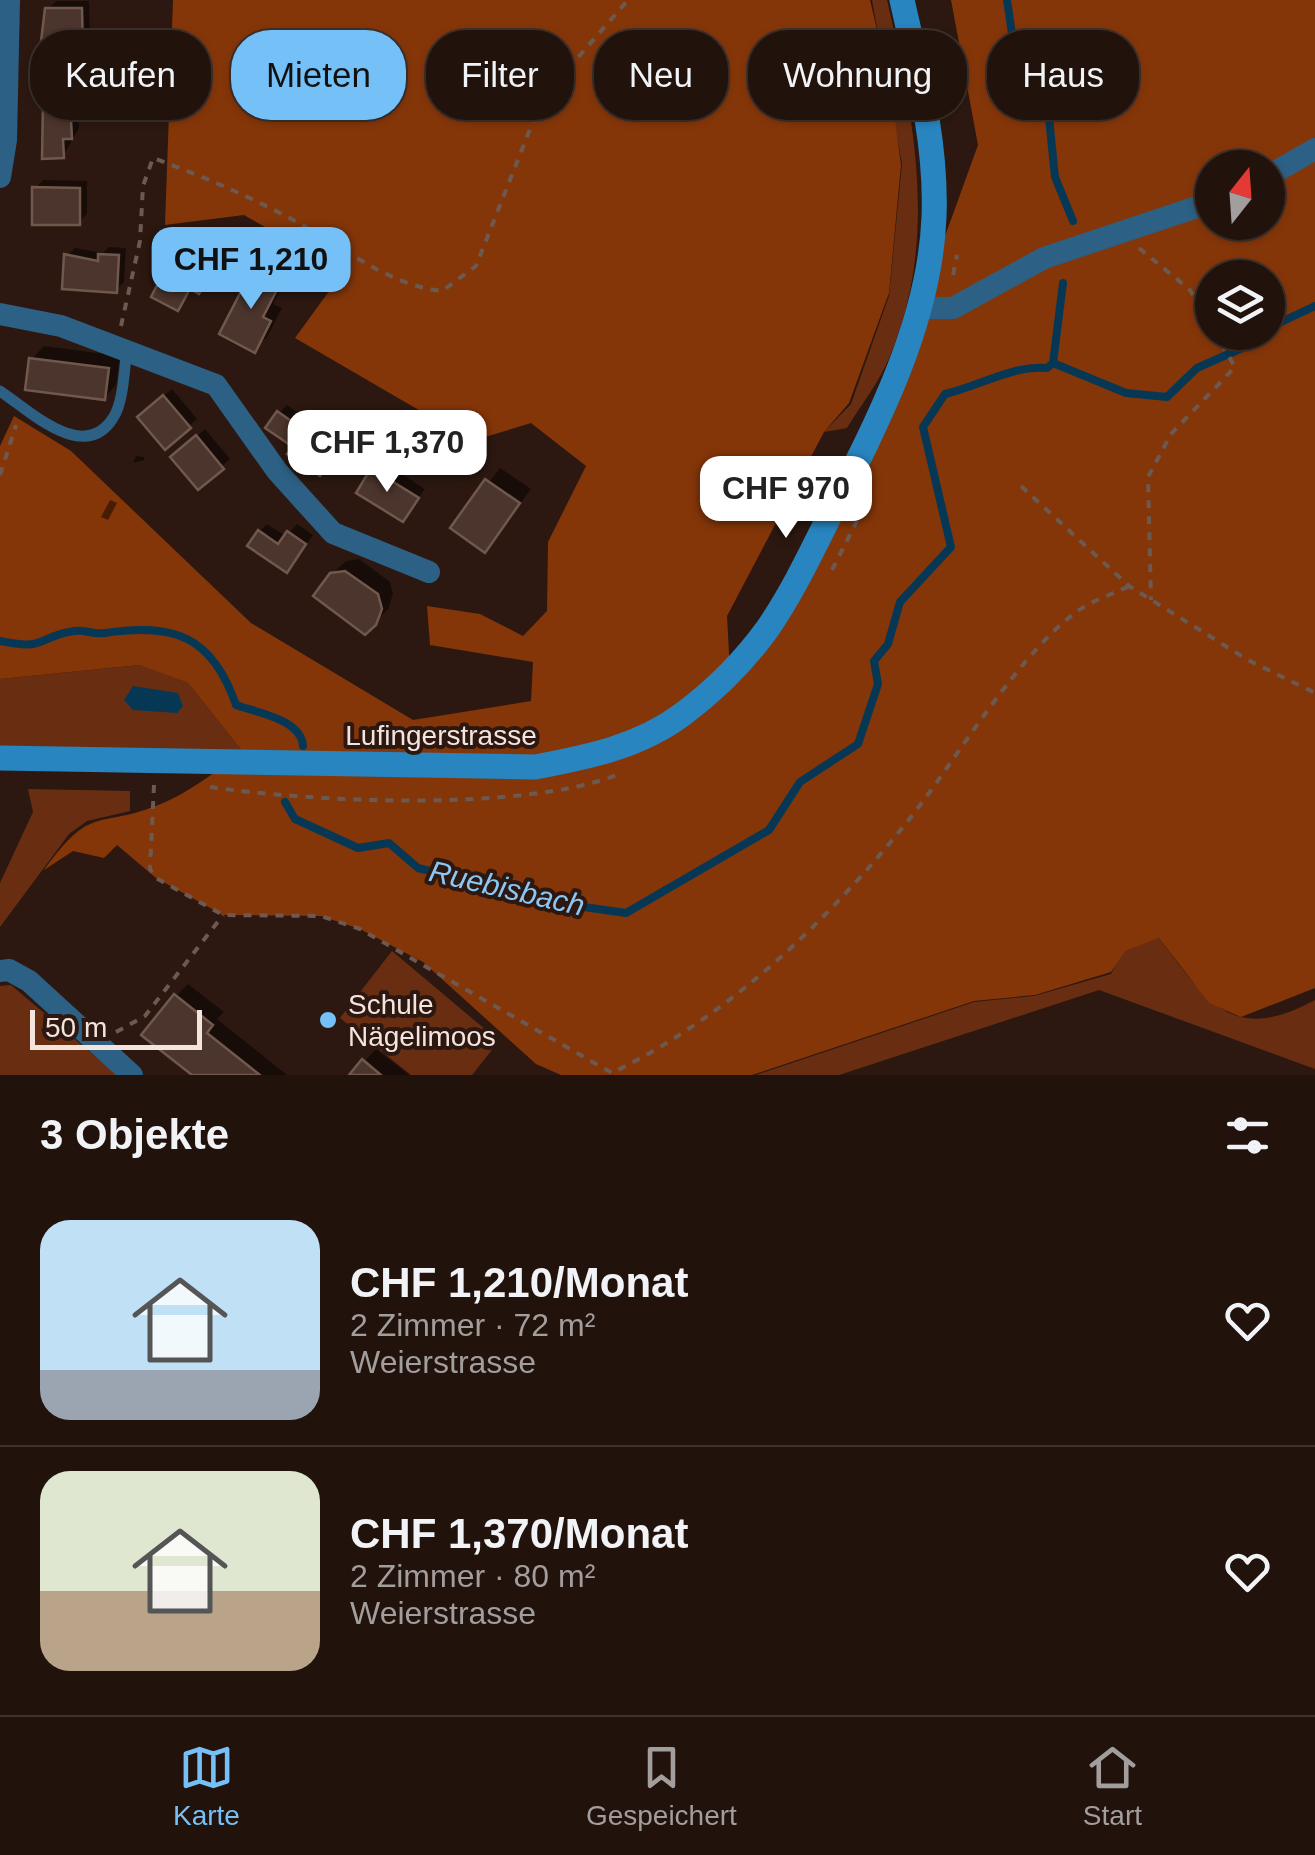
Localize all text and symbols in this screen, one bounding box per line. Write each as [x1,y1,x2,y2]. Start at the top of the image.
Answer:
chip: Kaufen [30,30,211,120]
chip: Mieten [231,30,406,120]
chip: Filter [426,30,574,120]
chip: Neu [594,30,728,120]
chip: Wohnung [748,30,967,120]
chip: Haus [987,30,1139,120]
north arrow [1195,150,1285,240]
map controls [1195,150,1285,350]
pin: CHF 1,210 [137,227,365,312]
text: CHF 1,210 [174,241,328,277]
button: layers [1195,260,1285,350]
pin: CHF 1,370 [273,410,501,495]
text: CHF 1,370 [310,424,464,460]
pin: CHF 970 [694,456,878,541]
text: CHF 970 [722,470,850,506]
street label: Lufingerstrasse [345,720,537,751]
water label: Ruebisbach [426,854,588,922]
place label: Schule Nägelimoos [348,989,496,1052]
scale bar [30,1005,202,1050]
marker: Schule Nägelimoos [317,1009,339,1031]
text: 50 m [45,1012,107,1043]
icon: filters [1220,1108,1275,1163]
text: 3 Objekte [40,1111,229,1158]
text: CHF 1,210/Monat [350,1259,688,1306]
icon: home [120,1260,240,1380]
icon: heart [1220,1293,1275,1348]
text: 2 Zimmer · 72 m² [350,1307,595,1343]
text: Weierstrasse [350,1344,536,1380]
text: CHF 1,370/Monat [350,1510,688,1557]
icon: home [120,1511,240,1631]
icon: heart [1220,1544,1275,1599]
text: 2 Zimmer · 80 m² [350,1558,595,1594]
text: Weierstrasse [350,1595,536,1631]
tab: Karte [173,1740,240,1832]
tab: Gespeichert [586,1740,737,1832]
tab: Start [1083,1740,1142,1832]

